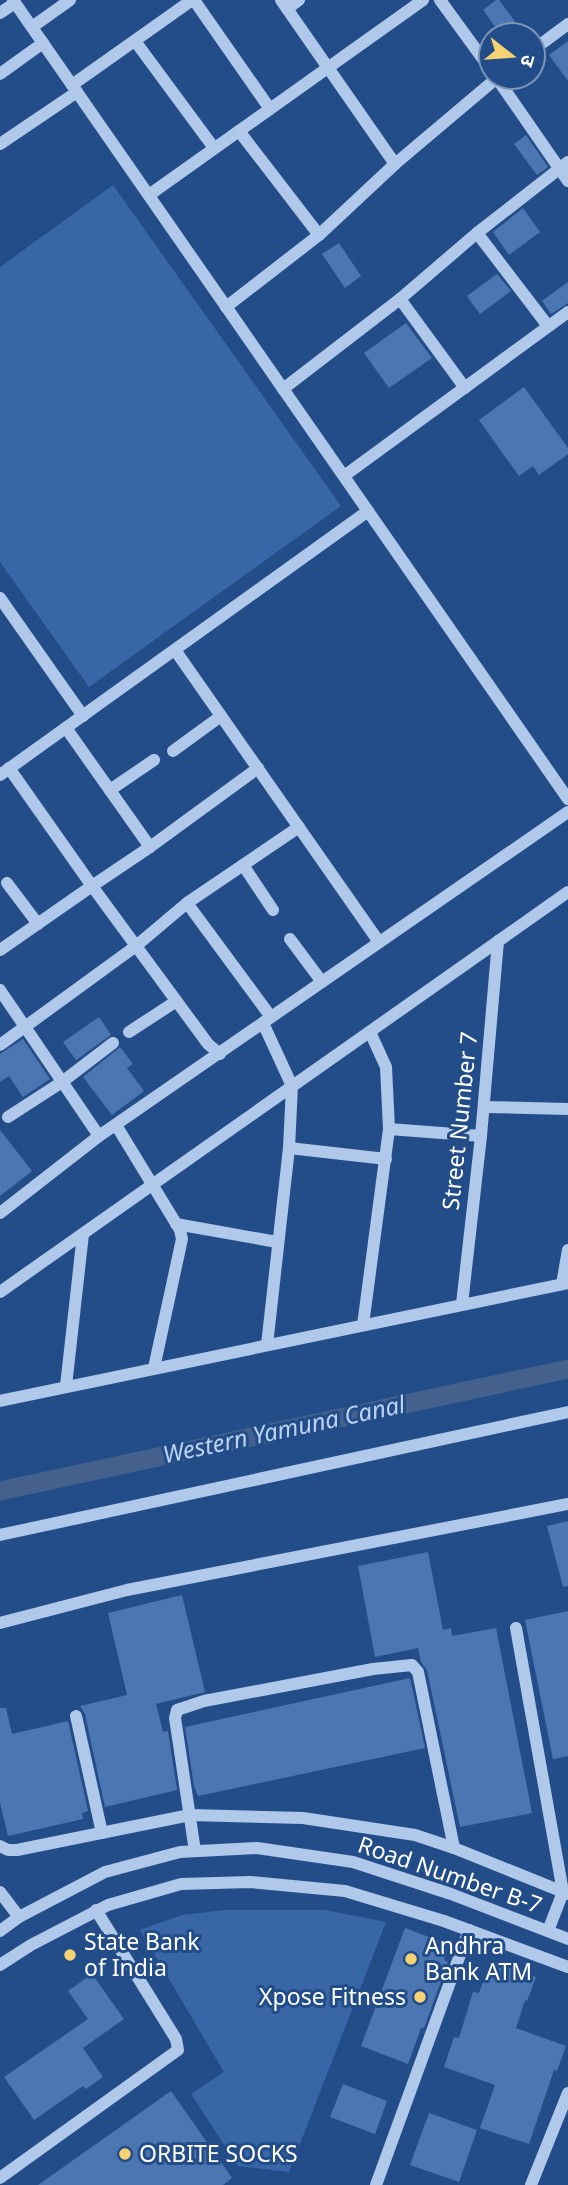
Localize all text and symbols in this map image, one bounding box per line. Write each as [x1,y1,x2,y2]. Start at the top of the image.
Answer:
north arrow [477,21,547,91]
text: उ [514,52,542,71]
street label: Street Number 7 [434,1030,484,1212]
water label: Western Yamuna Canal [160,1387,409,1470]
street label: Road Number B-7 [354,1828,547,1921]
place label: State Bank of India [84,1925,200,1983]
place label: Andhra Bank ATM [425,1929,532,1987]
marker: State Bank of India [62,1947,78,1963]
marker: Andhra Bank ATM [403,1951,419,1967]
place label: Xpose Fitness [259,1980,406,2012]
marker: Xpose Fitness [412,1989,428,2005]
place label: ORBITE SOCKS [139,2137,298,2169]
marker: ORBITE SOCKS [117,2146,133,2162]

